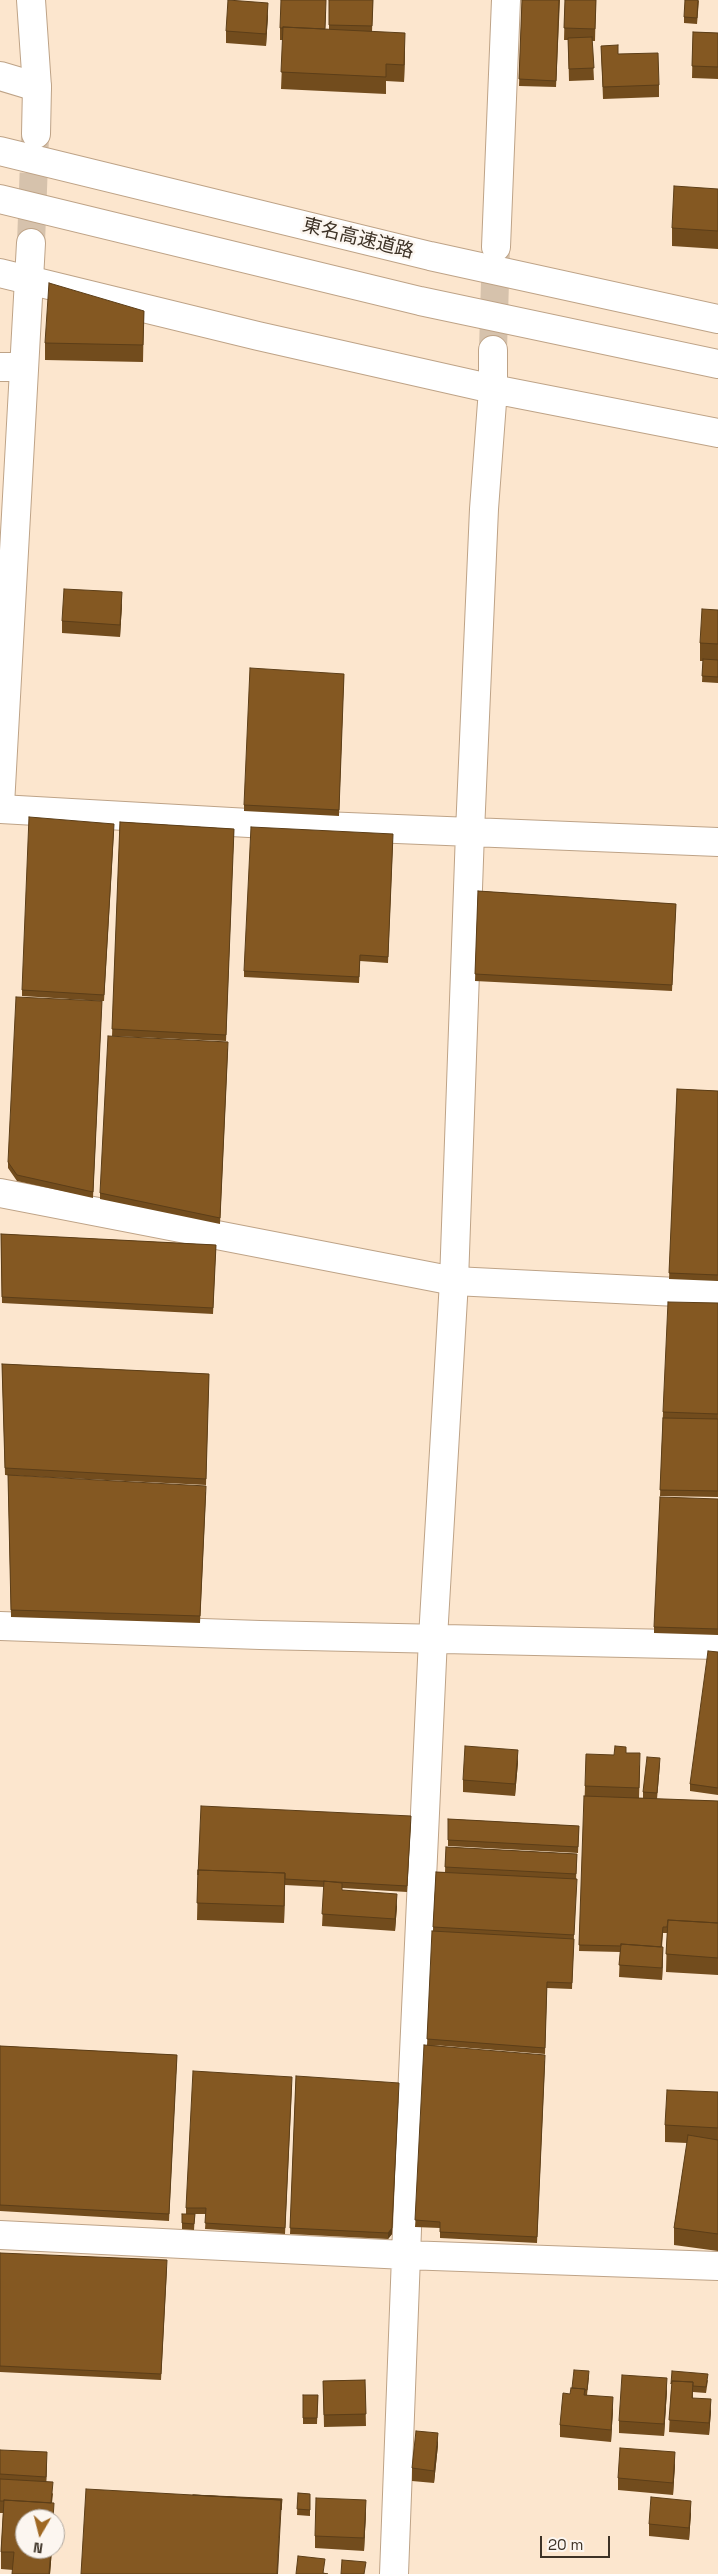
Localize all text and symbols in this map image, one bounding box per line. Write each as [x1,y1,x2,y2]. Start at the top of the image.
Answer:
street label: 東名高速道路 [300,214,416,264]
north arrow [15,2509,65,2559]
scale bar [543,2526,613,2558]
text: 20 m [548,2535,583,2554]
text: N [32,2538,44,2557]

